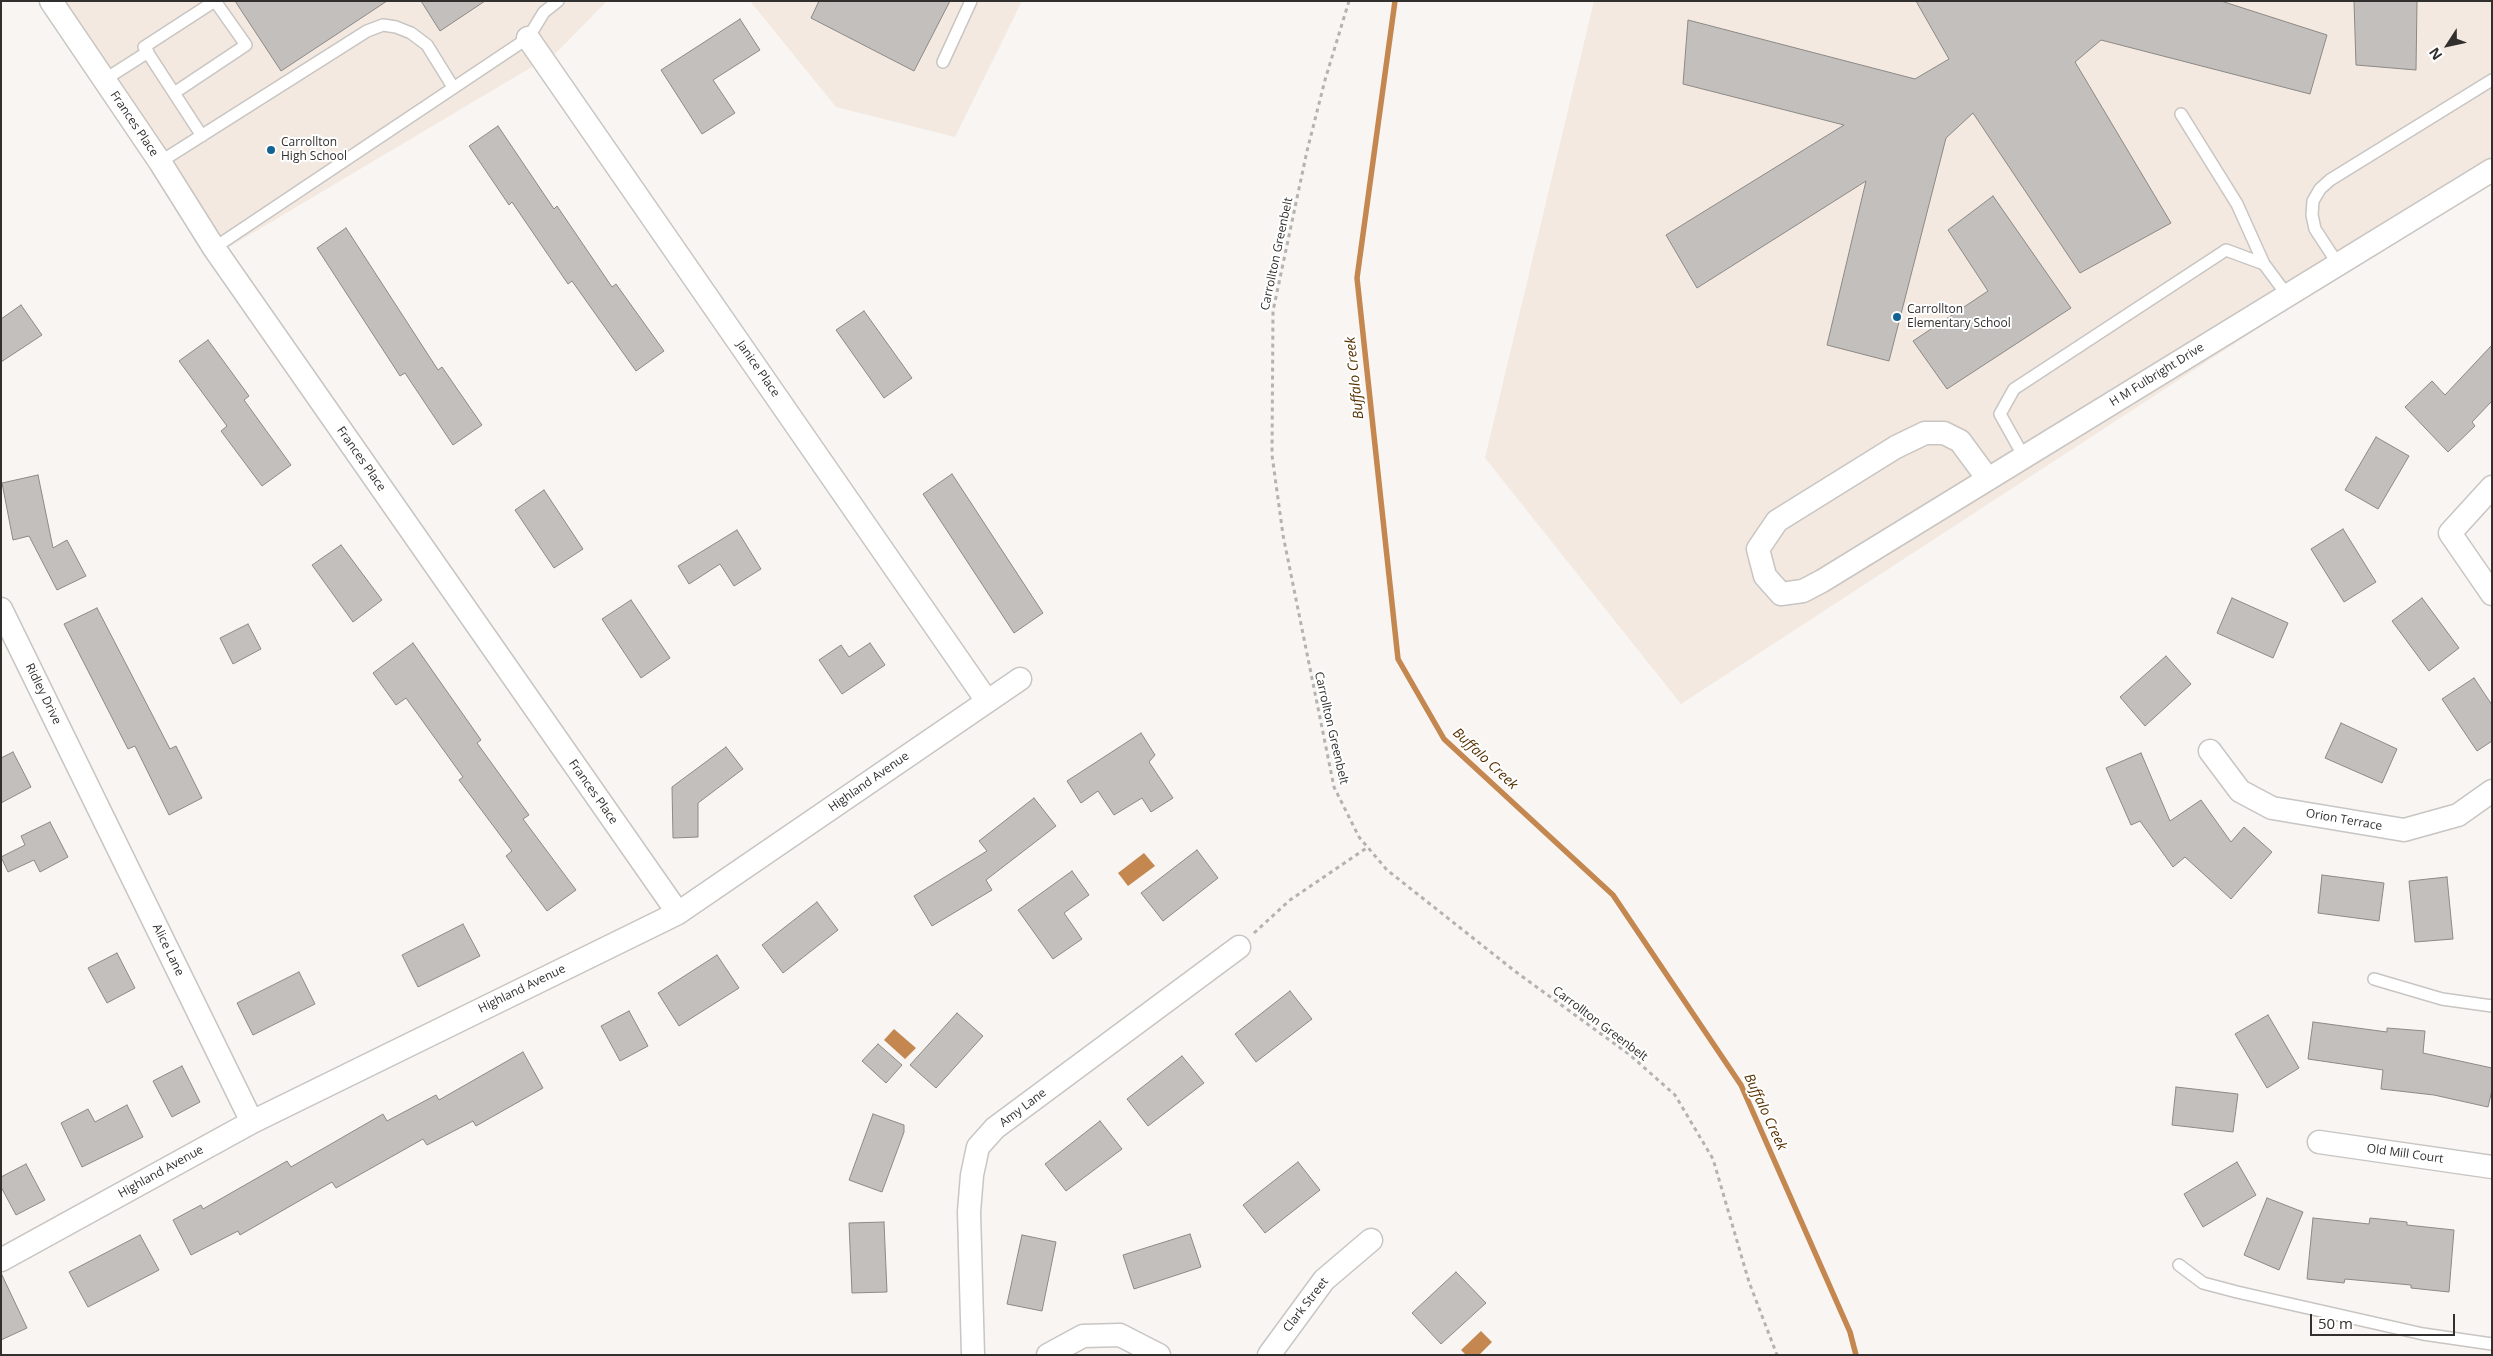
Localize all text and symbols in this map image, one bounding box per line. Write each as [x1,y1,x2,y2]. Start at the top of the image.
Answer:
north arrow [2423,20,2473,70]
text: N [2424,44,2446,64]
street label: Frances Place [107,89,161,159]
place label: Carrollton High School [281,136,347,164]
marker: Carrollton High School [265,144,277,156]
street label: Carrollton Greenbelt [1258,196,1296,312]
place label: Carrollton Elementary School [1907,303,2011,331]
marker: Carrollton Elementary School [1891,311,1903,323]
water label: Buffalo Creek [1342,336,1368,420]
street label: Janice Place [733,338,783,400]
street label: H M Fulbright Drive [2107,340,2207,410]
street label: Frances Place [333,424,389,494]
street label: Ridley Drive [22,661,64,727]
street label: Carrollton Greenbelt [1311,670,1351,786]
water label: Buffalo Creek [1449,725,1521,793]
street label: Highland Avenue [826,749,912,815]
street label: Frances Place [565,757,621,827]
street label: Orion Terrace [2305,806,2383,834]
street label: Alice Lane [149,922,187,978]
street label: Highland Avenue [476,962,568,1016]
street label: Carrollton Greenbelt [1550,984,1650,1064]
water label: Buffalo Creek [1740,1071,1790,1153]
street label: Amy Lane [997,1086,1049,1130]
street label: Old Mill Court [2366,1142,2444,1166]
street label: Highland Avenue [116,1143,206,1201]
street label: Clark Street [1280,1275,1332,1335]
scale bar [2313,1304,2458,1336]
text: 50 m [2318,1313,2353,1333]

